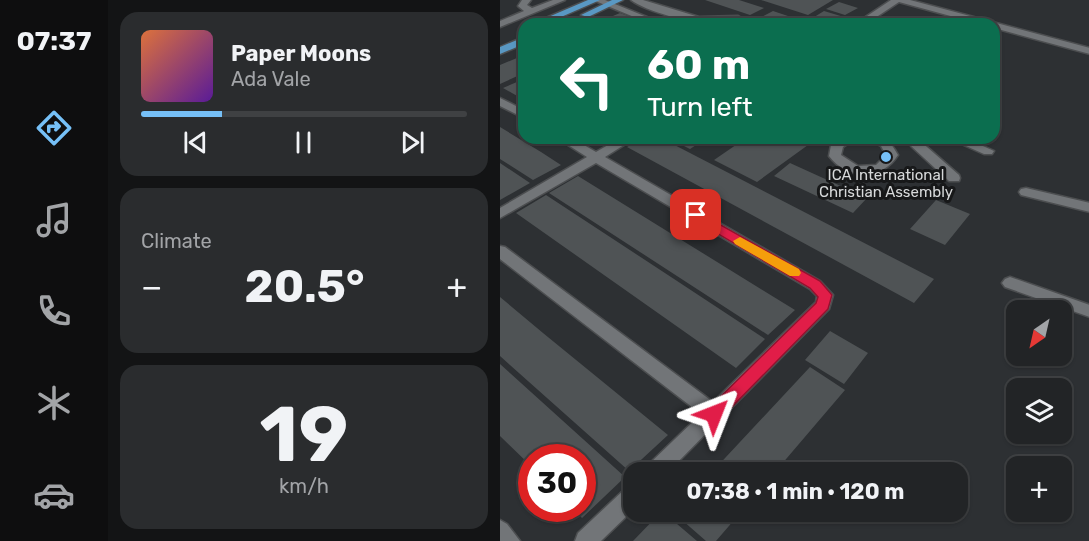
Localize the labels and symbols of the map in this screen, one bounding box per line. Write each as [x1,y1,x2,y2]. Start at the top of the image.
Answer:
marker: ICA International Christian Assembly [879,150,893,164]
place label: ICA International Christian Assembly [819,166,953,201]
pin [670,189,721,240]
north arrow [1006,300,1072,366]
position arrow [682,382,746,446]
speed limit sign: 30 [518,444,596,522]

